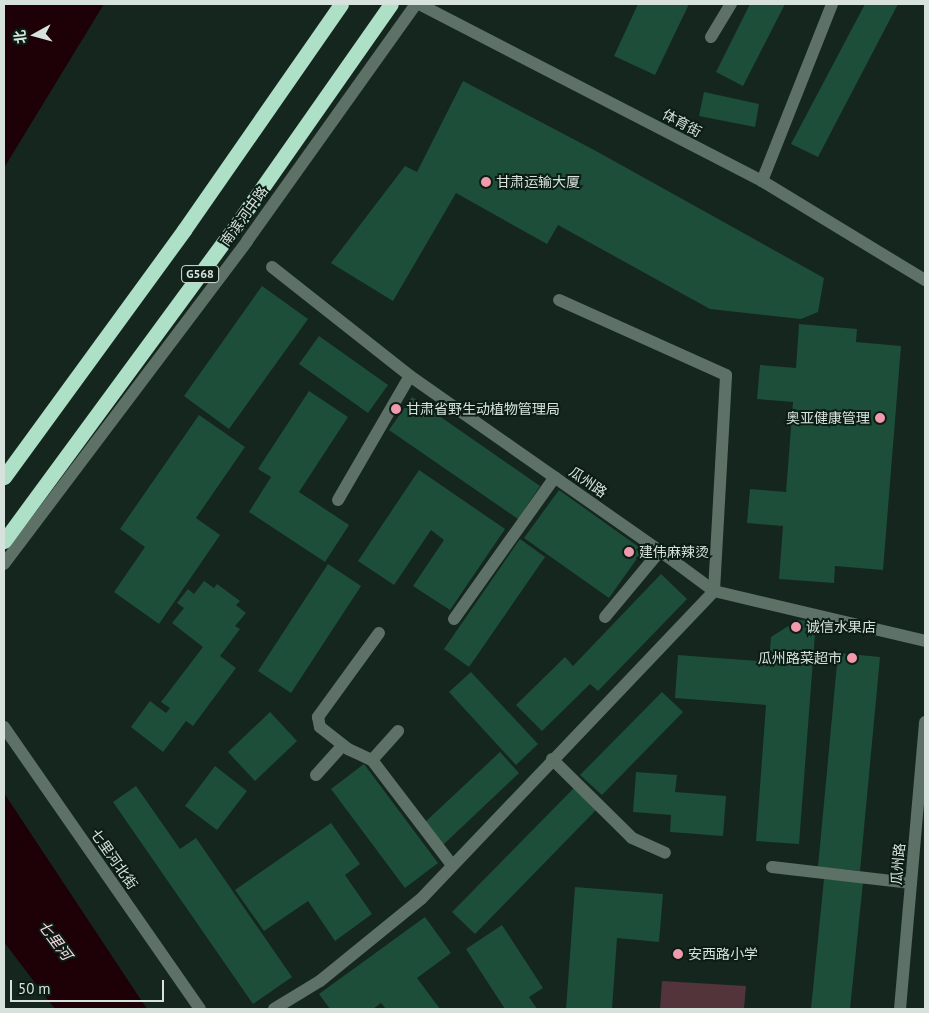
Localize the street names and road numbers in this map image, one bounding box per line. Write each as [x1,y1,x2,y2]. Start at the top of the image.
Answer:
street label: 体育街 [660,106,704,140]
street label: 南滨河中路 [217,183,271,249]
road number: G568 [180,264,220,284]
street label: 瓜州路 [566,463,610,501]
street label: 七里河北街 [87,826,141,892]
street label: 瓜州路 [888,842,908,886]

